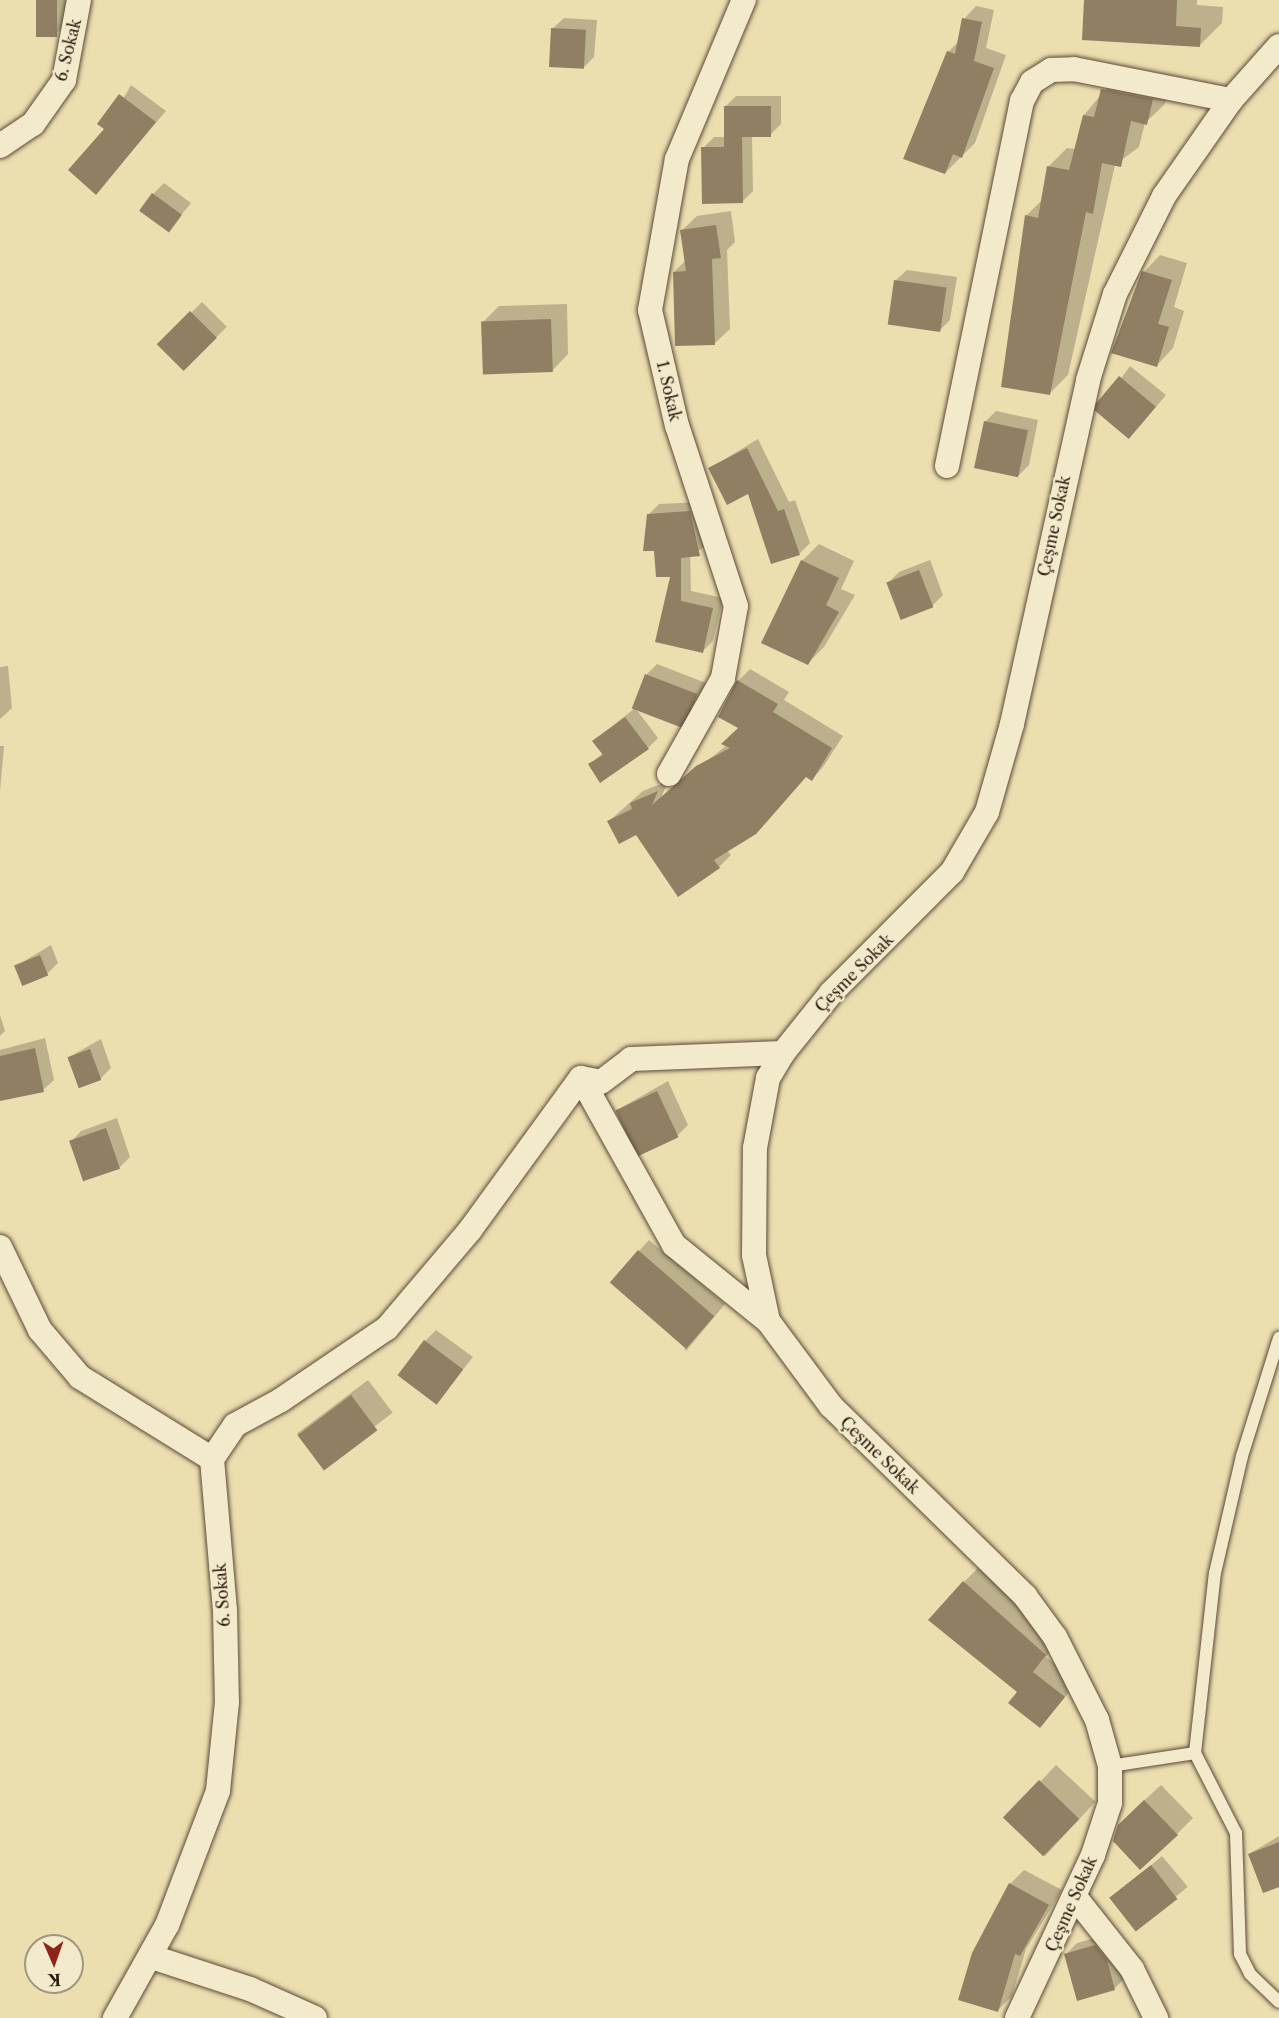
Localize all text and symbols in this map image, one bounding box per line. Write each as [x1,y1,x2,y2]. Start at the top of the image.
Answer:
street label: 6. Sokak [51,17,85,83]
street label: 1. Sokak [653,359,685,423]
street label: Çeşme Sokak [1034,474,1074,578]
street label: Çeşme Sokak [811,930,897,1016]
street label: Çeşme Sokak [837,1413,923,1497]
street label: 6. Sokak [210,1563,234,1627]
street label: Çeşme Sokak [1041,1853,1101,1955]
north arrow [24,1934,84,1994]
text: K [48,1970,61,1990]

